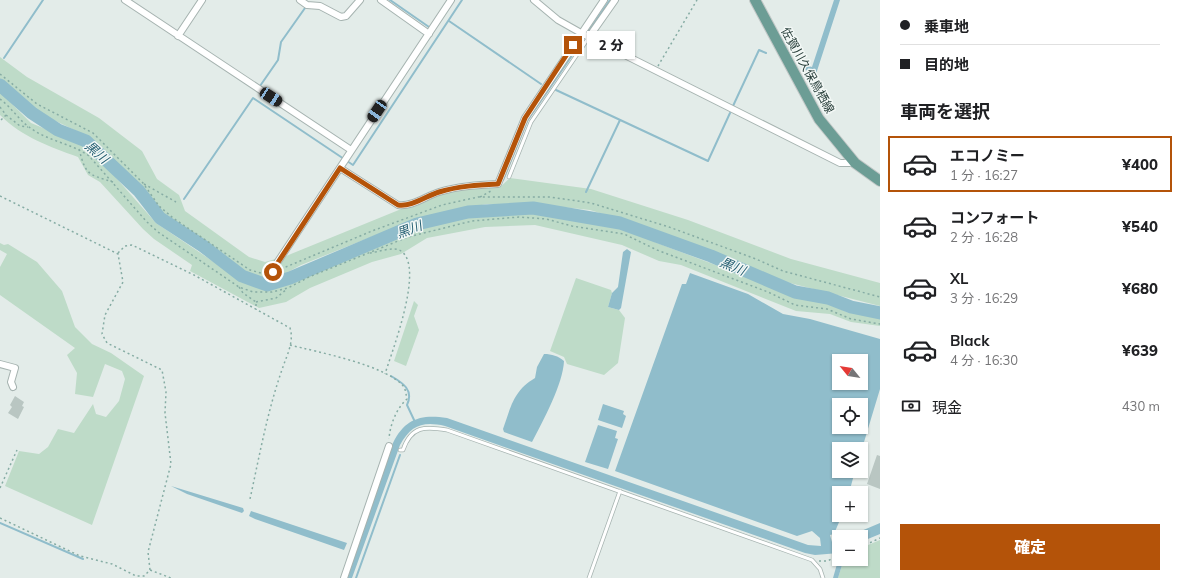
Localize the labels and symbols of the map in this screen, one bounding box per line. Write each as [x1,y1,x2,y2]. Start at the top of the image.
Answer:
street label: 佐賀川久保鳥栖線 [778,24,838,116]
callout: 2 分 [587,31,635,59]
route end [564,36,582,54]
car [258,85,284,109]
car [365,98,389,124]
water label: 黒川 [82,137,114,168]
water label: 黒川 [394,216,426,241]
water label: 黒川 [718,254,750,279]
route start [264,263,282,281]
north arrow [832,354,868,390]

